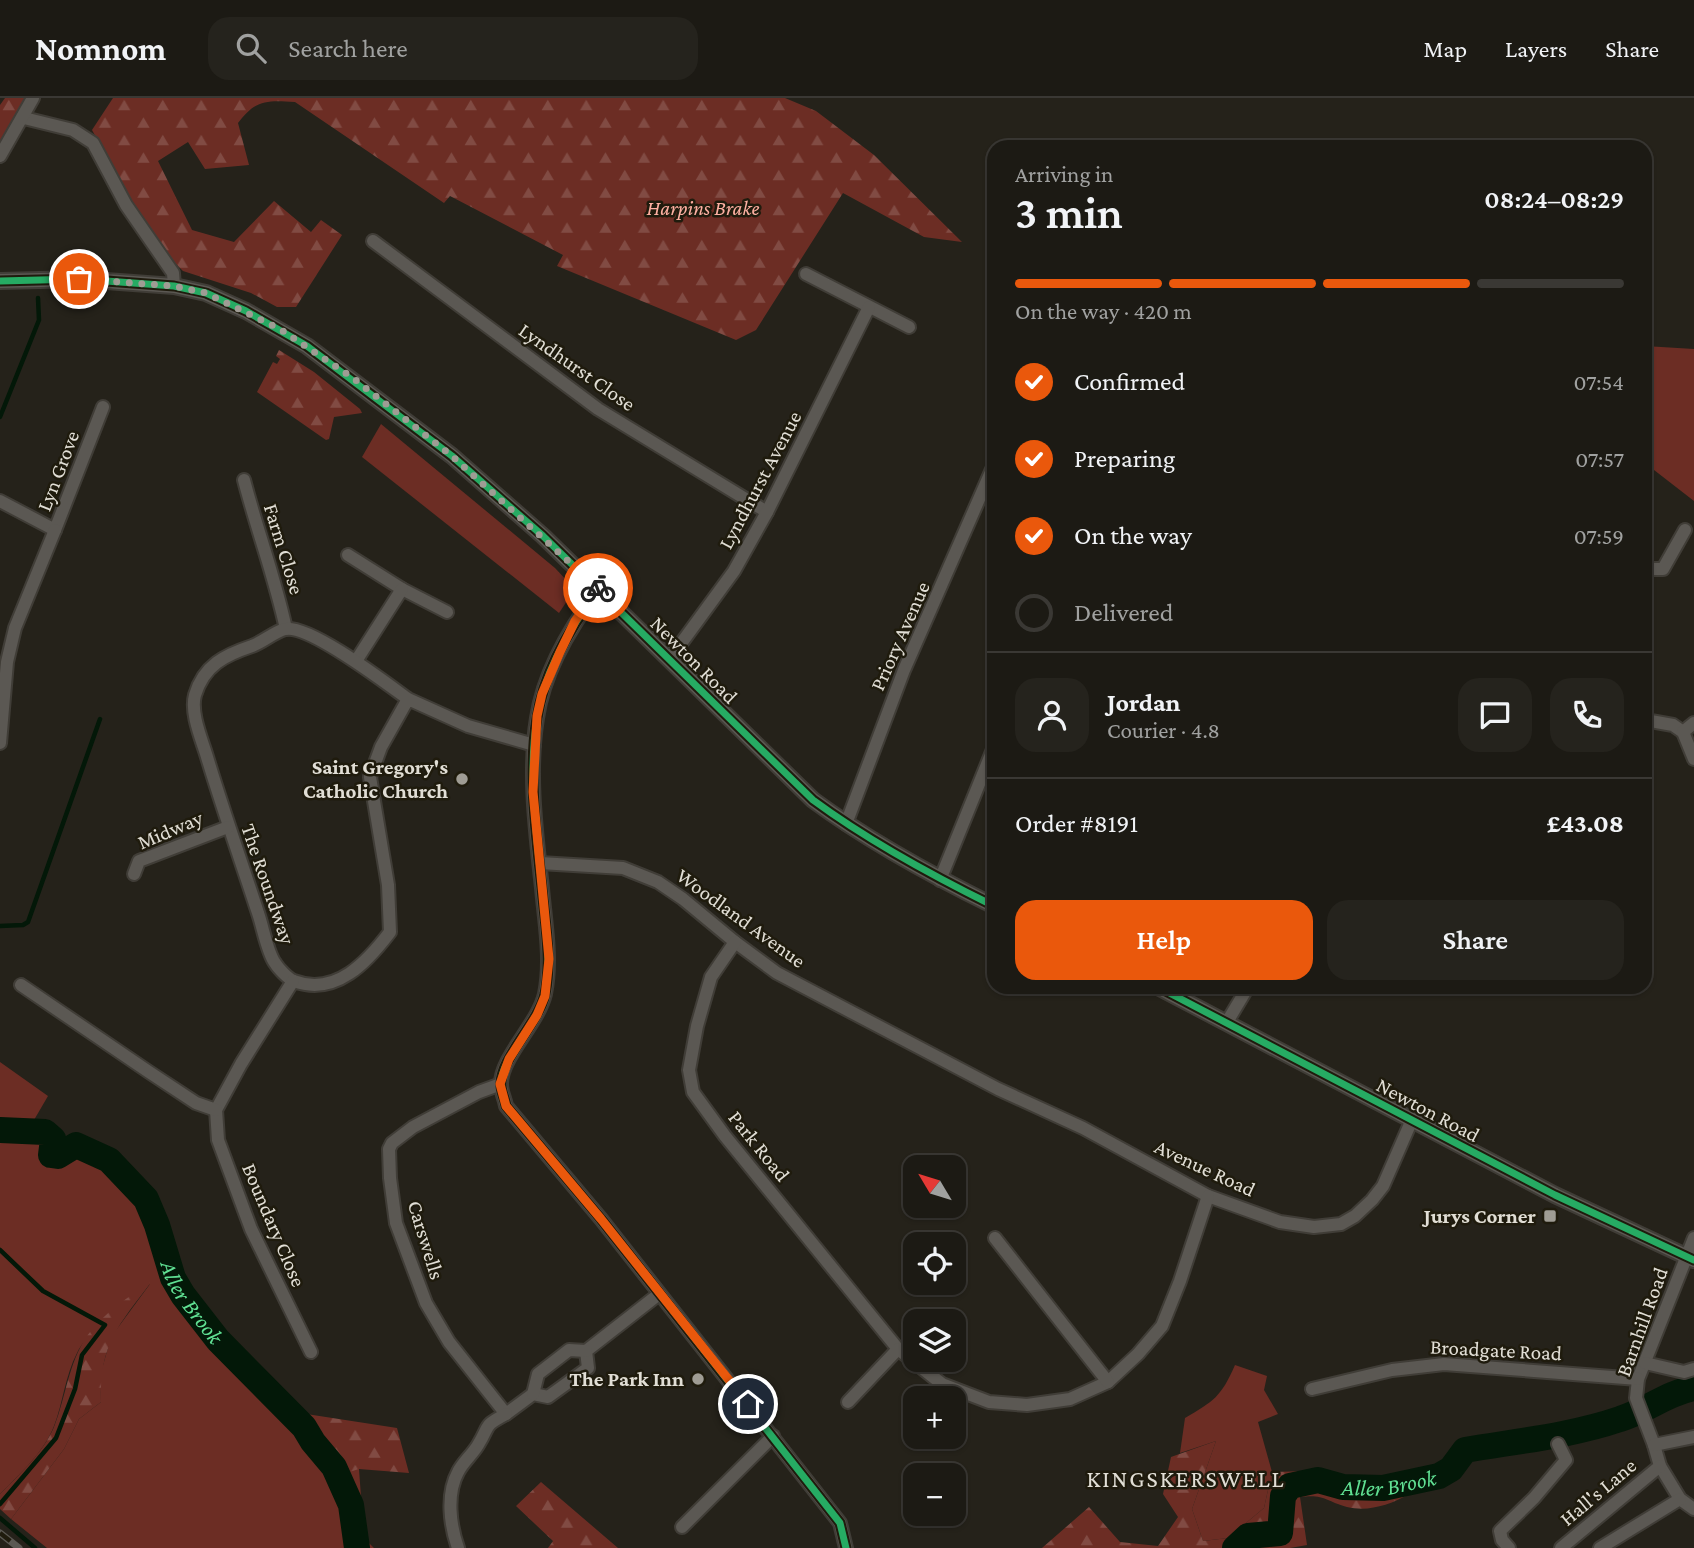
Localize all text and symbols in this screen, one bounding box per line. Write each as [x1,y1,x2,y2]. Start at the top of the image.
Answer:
search box [208,17,698,80]
icon: search [232,29,270,67]
text: Nomnom [35,30,166,67]
text: Search here [288,34,408,63]
text: Map [1423,35,1467,62]
text: Layers [1505,35,1567,62]
text: Share [1605,35,1659,62]
text: Arriving in [1015,161,1113,187]
text: 08:24–08:29 [1484,185,1624,214]
text: 3 min [1015,187,1123,238]
park label: Harpins Brake [647,196,759,220]
pin [49,249,109,309]
icon: bag [60,260,98,298]
text: On the way · 420 m [1015,298,1192,324]
street label: Lyndhurst Close [514,318,640,416]
icon: check [1015,363,1053,401]
text: Confirmed [1074,367,1185,396]
text: 07:54 [1573,369,1624,395]
street label: Lyndhurst Avenue [714,407,806,553]
street label: Lyn Grove [32,427,84,515]
icon: check [1015,440,1053,478]
text: Preparing [1074,444,1175,473]
text: 07:57 [1575,446,1624,472]
street label: Farm Close [259,501,309,597]
icon: check [1015,517,1053,555]
text: On the way [1074,521,1192,550]
text: 07:59 [1574,523,1624,549]
courier [563,553,633,623]
icon: bike [579,569,617,607]
street label: Priory Avenue [865,578,935,694]
text: Delivered [1074,598,1173,627]
street label: Newton Road [645,611,743,709]
button: person [1015,678,1089,752]
button: chat [1458,678,1532,752]
button: phone [1550,678,1624,752]
text: Jordan [1107,688,1181,717]
text: Courier · 4.8 [1107,717,1220,743]
place label: Saint Gregory's Catholic Church [303,755,448,803]
marker: Saint Gregory's Catholic Church [454,771,470,787]
street label: Midway [134,805,207,854]
text: Order #8191 [1015,809,1138,838]
text: £43.08 [1546,809,1624,838]
street label: The Roundway [236,821,300,948]
street label: Woodland Avenue [672,863,810,973]
button: Help [1015,900,1313,980]
button: Share [1327,900,1624,980]
street label: Newton Road [1372,1073,1484,1147]
street label: Park Road [723,1106,795,1186]
street label: Avenue Road [1151,1134,1259,1202]
north arrow [903,1155,966,1218]
map controls [903,1155,966,1526]
street label: Boundary Close [237,1160,311,1290]
street label: Carswells [403,1198,449,1282]
place label: Jurys Corner [1422,1204,1537,1228]
marker: Jurys Corner [1542,1208,1558,1224]
button: locate [903,1232,966,1295]
water label: Aller Brook [155,1257,230,1350]
street label: Barnhill Road [1611,1264,1673,1380]
button: layers [903,1309,966,1372]
street label: Broadgate Road [1429,1335,1563,1365]
place label: The Park Inn [569,1367,684,1391]
marker: The Park Inn [690,1371,706,1387]
pin [718,1374,778,1434]
icon: home [729,1385,767,1423]
button: + [903,1386,966,1449]
street label: Hall's Lane [1555,1453,1641,1531]
button: − [903,1463,966,1526]
water label: Aller Brook [1340,1464,1439,1501]
district label: KINGSKERSWELL [1086,1465,1286,1492]

